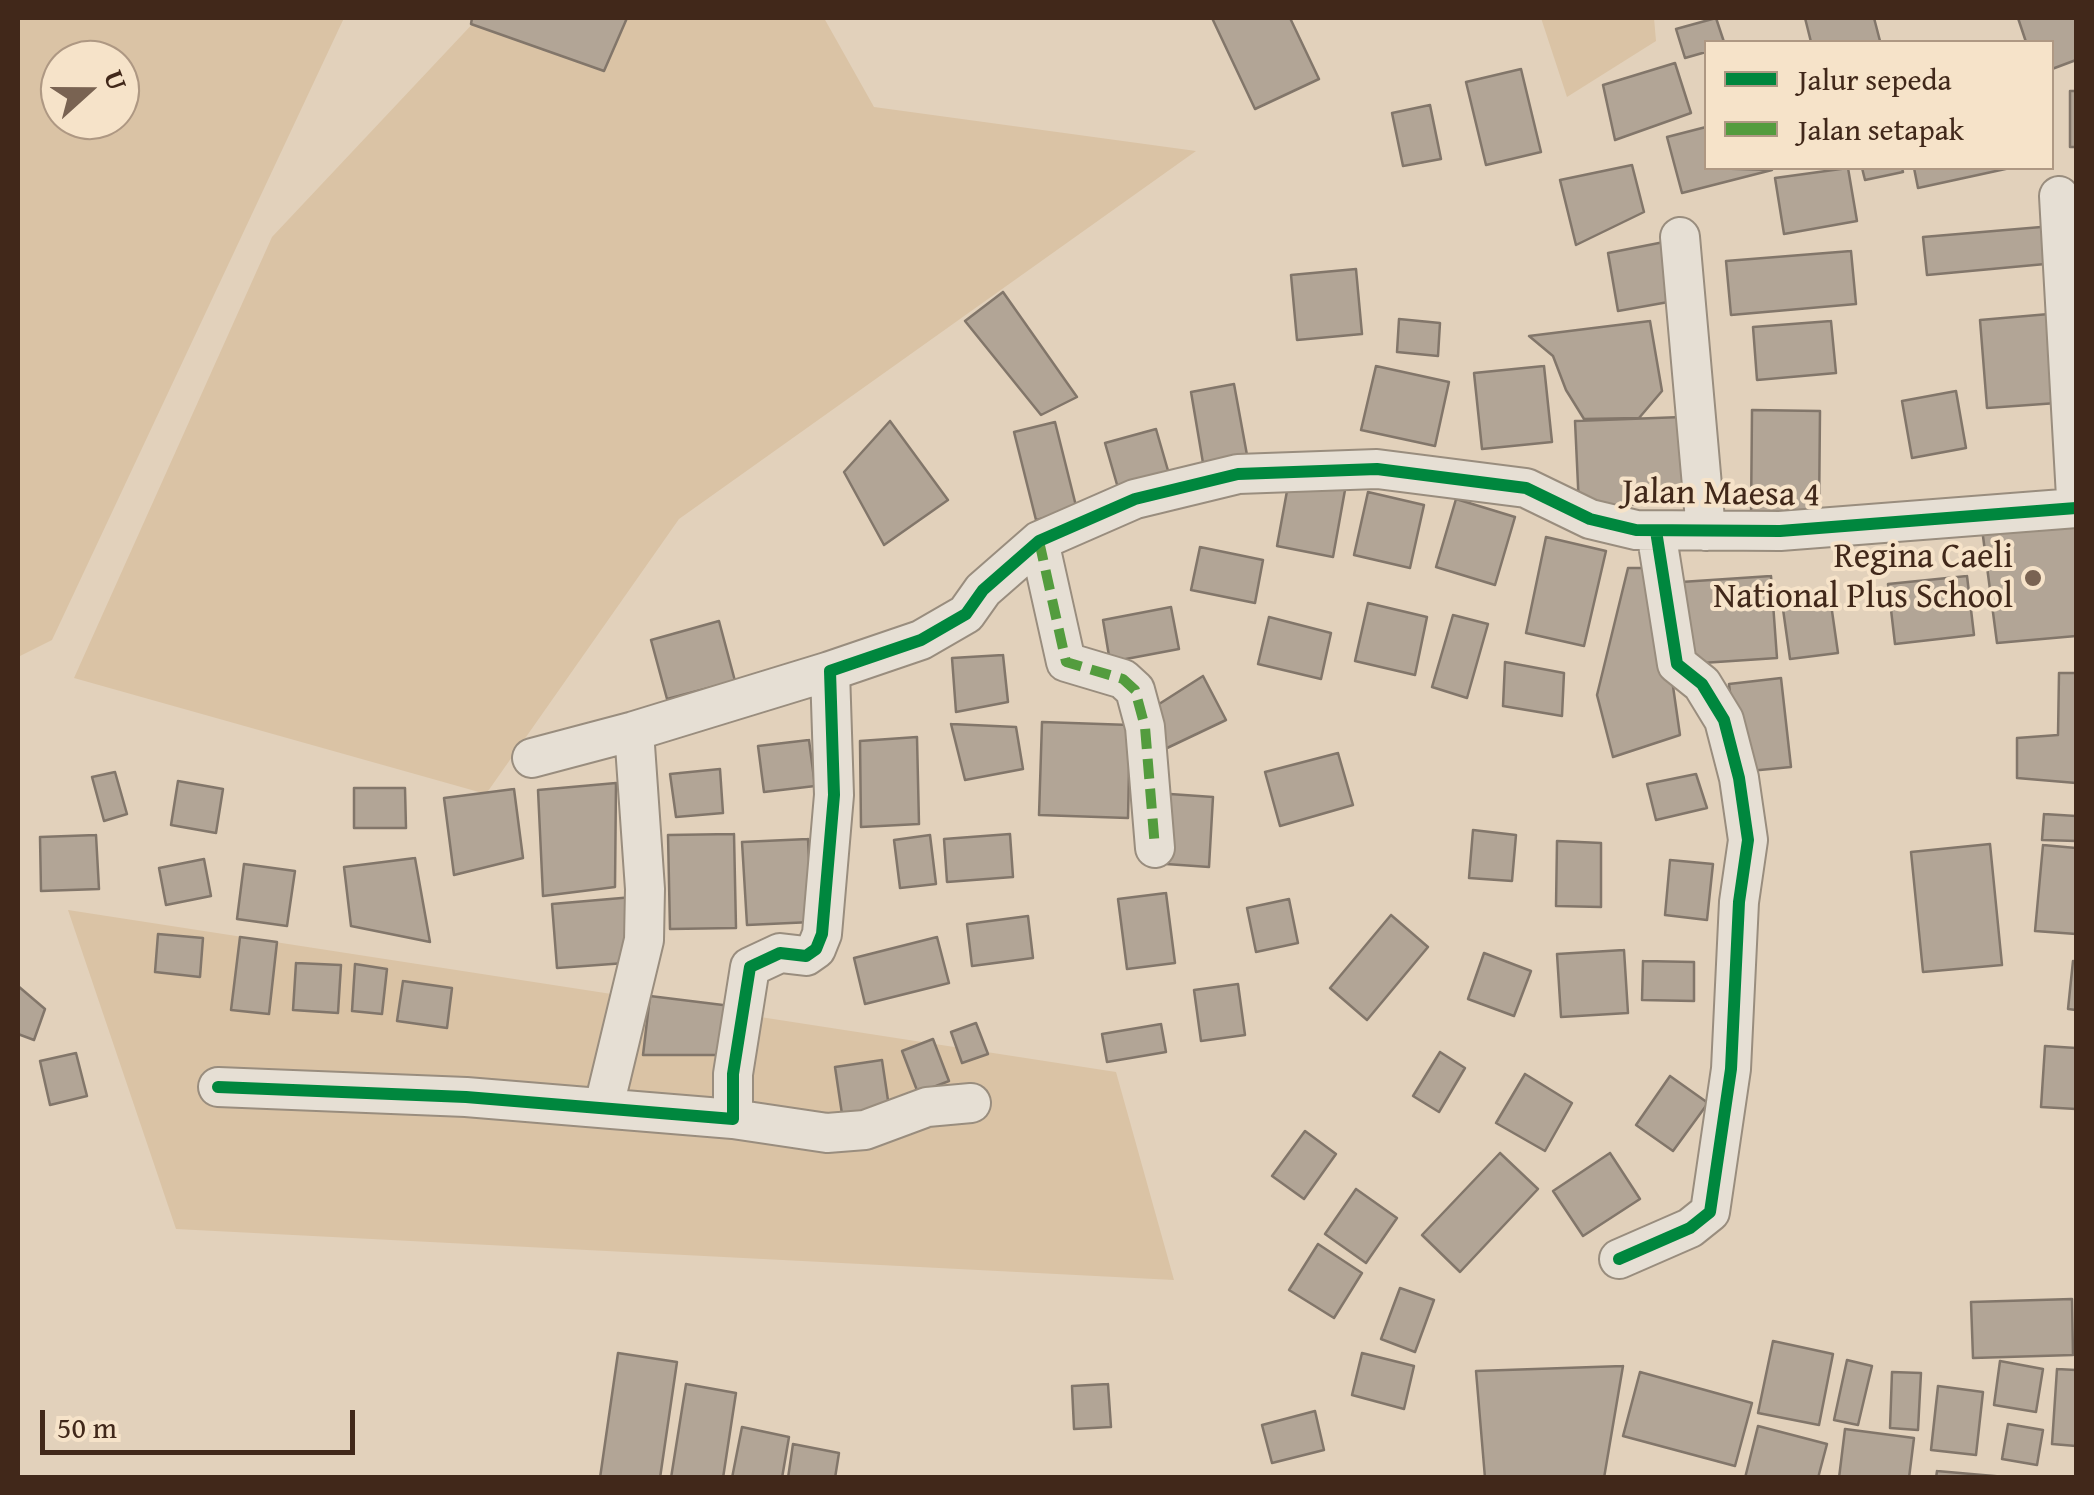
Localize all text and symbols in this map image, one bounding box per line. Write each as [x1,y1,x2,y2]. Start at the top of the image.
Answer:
north arrow [40,40,140,140]
legend [1704,40,2054,170]
text: Jalur sepeda [1798,57,1952,101]
text: U [94,64,139,96]
text: Jalan setapak [1798,107,1964,151]
street label: Jalan Maesa 4 [1622,472,1820,518]
place label: Regina Caeli National Plus School [1713,537,2013,619]
marker: Regina Caeli National Plus School [2022,567,2044,589]
scale bar [45,1390,360,1452]
text: 50 m [57,1405,117,1449]

